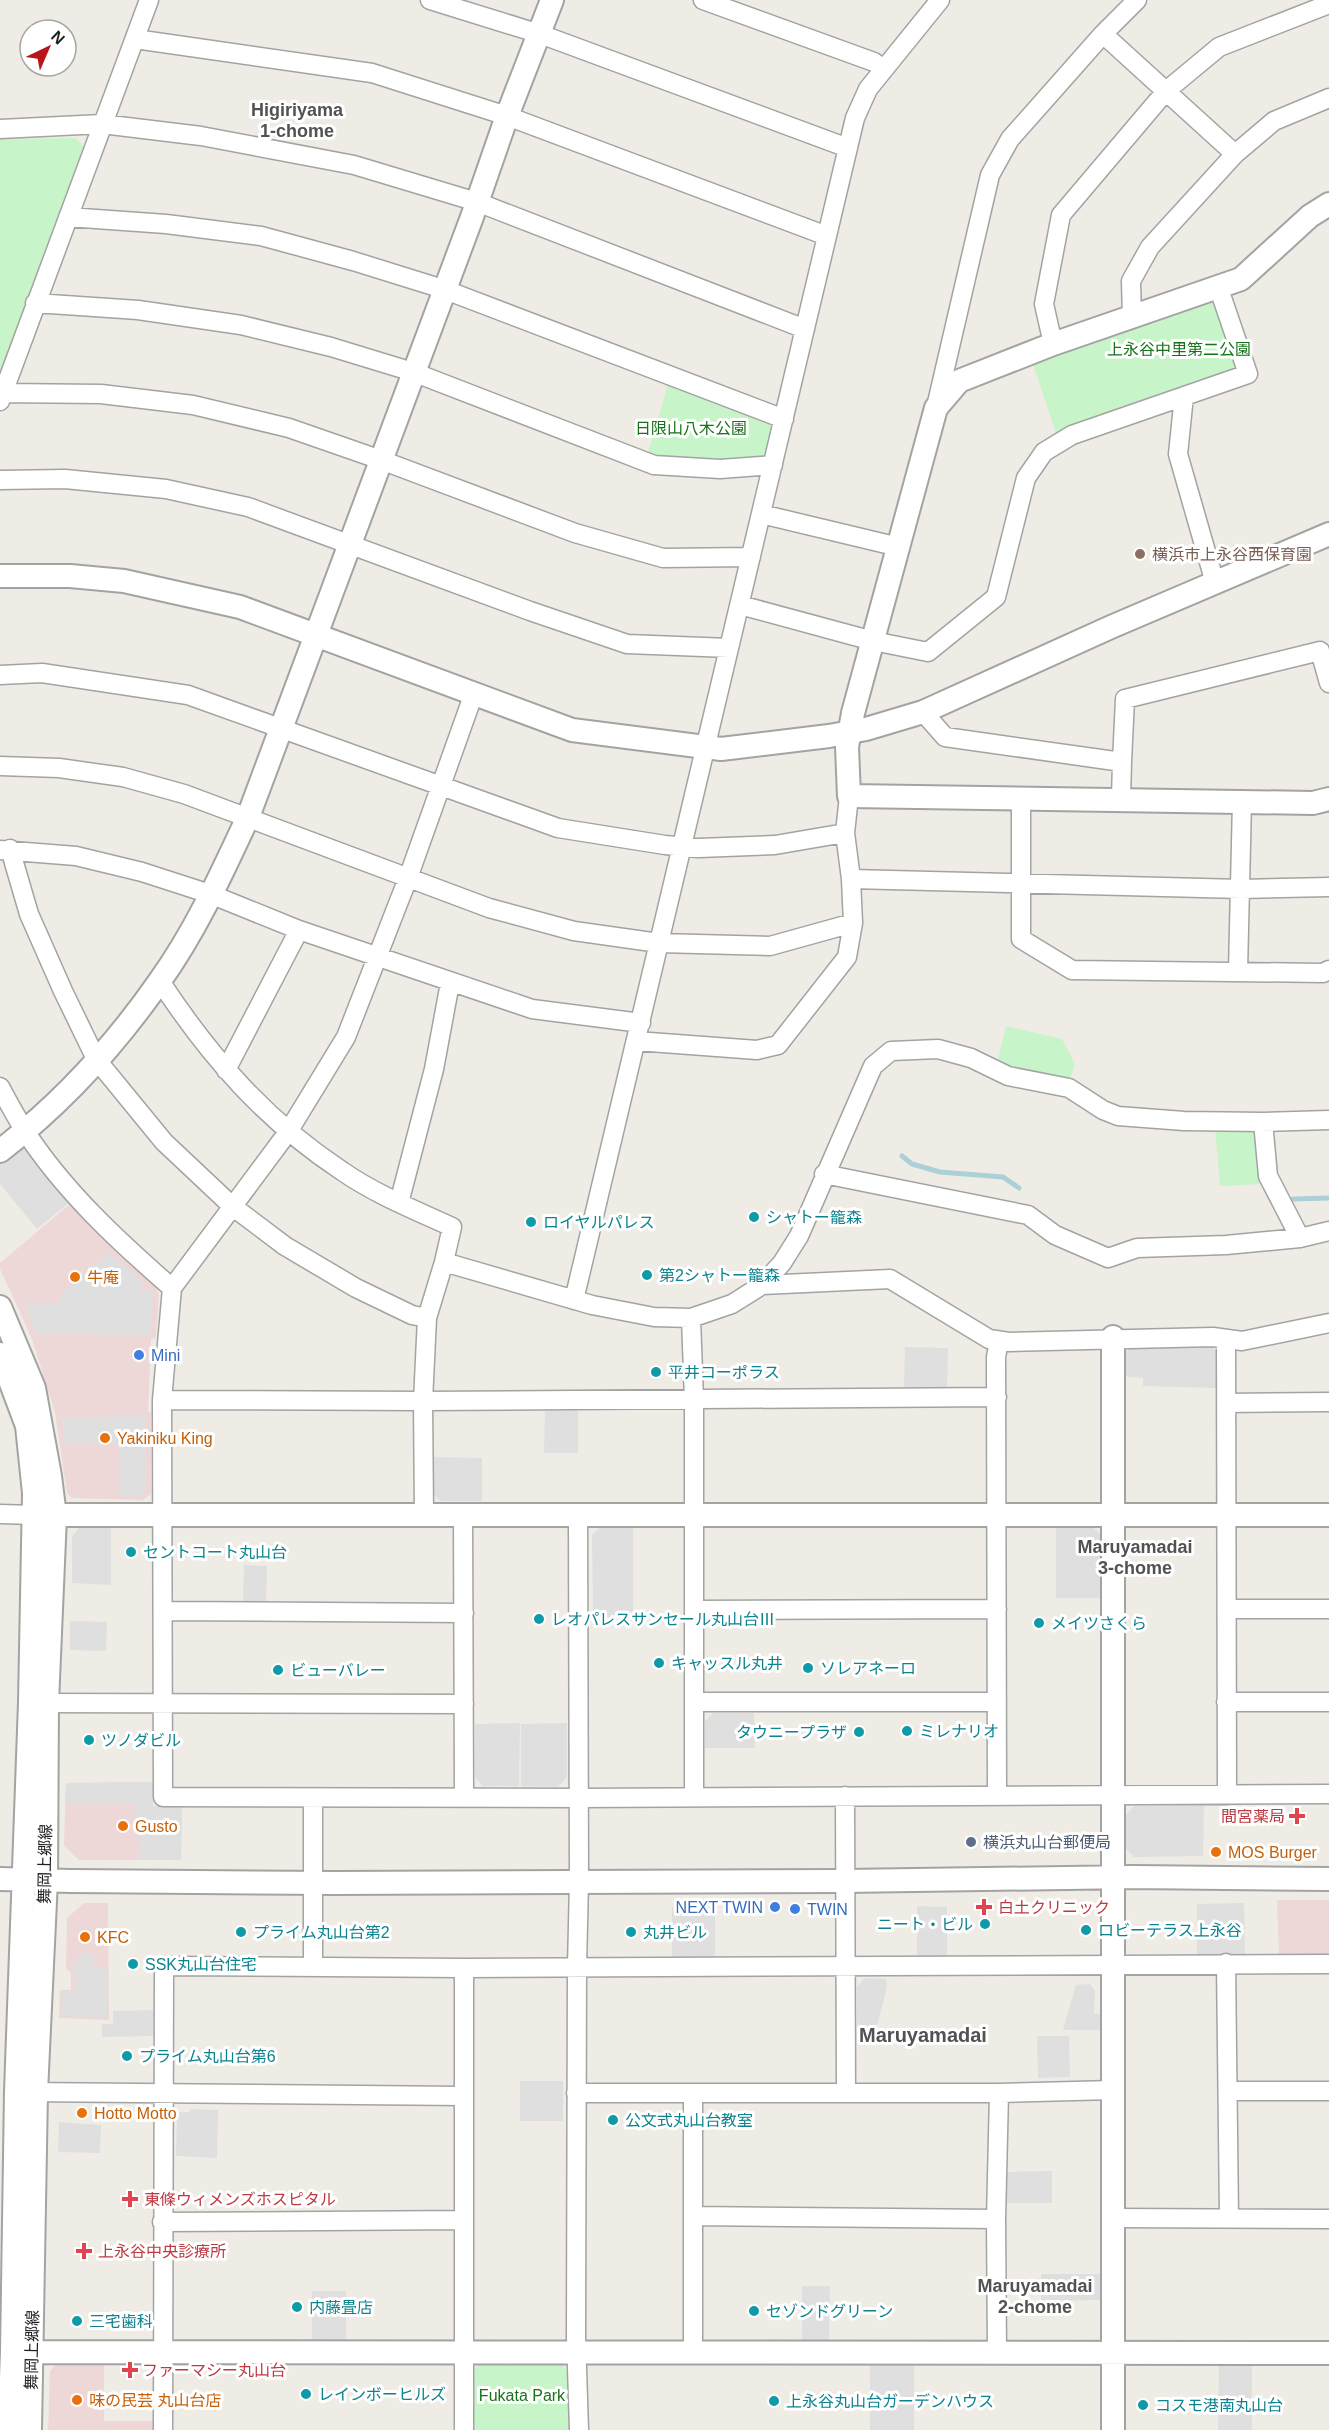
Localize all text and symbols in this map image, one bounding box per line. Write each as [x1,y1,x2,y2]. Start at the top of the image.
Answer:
north arrow [18,18,78,78]
text: N [48,27,68,48]
district label: Higiriyama 1-chome [251,100,344,141]
park label: 上永谷中里第二公園 [1107,341,1251,358]
park label: 日限山八木公園 [635,420,747,437]
place label: 横浜市上永谷西保育園 [1152,546,1312,563]
marker: 横浜市上永谷西保育園 [1133,547,1147,561]
place label: シャトー籠森 [766,1209,862,1226]
marker: シャトー籠森 [747,1210,761,1224]
place label: ロイヤルパレス [543,1214,655,1231]
marker: ロイヤルパレス [524,1215,538,1229]
place label: 第2シャトー籠森 [659,1267,780,1284]
marker: 第2シャトー籠森 [640,1268,654,1282]
place label: 牛庵 [87,1269,119,1286]
marker: 牛庵 [68,1270,82,1284]
place label: Mini [151,1347,180,1364]
marker: Mini [132,1348,146,1362]
place label: 平井コーポラス [668,1364,780,1381]
marker: 平井コーポラス [649,1365,663,1379]
place label: Yakiniku King [117,1430,213,1447]
marker: Yakiniku King [98,1431,112,1445]
district label: Maruyamadai 3-chome [1077,1537,1193,1578]
place label: セントコート丸山台 [143,1544,287,1561]
marker: セントコート丸山台 [124,1545,138,1559]
place label: レオパレスサンセール丸山台Ⅲ [551,1611,775,1628]
marker: レオパレスサンセール丸山台Ⅲ [532,1612,546,1626]
place label: メイツさくら [1051,1615,1147,1632]
marker: メイツさくら [1032,1616,1046,1630]
place label: キャッスル丸井 [671,1655,783,1672]
marker: キャッスル丸井 [652,1656,666,1670]
place label: ソレアネーロ [820,1660,916,1677]
marker: ソレアネーロ [801,1661,815,1675]
place label: ビューバレー [290,1662,386,1679]
marker: ビューバレー [271,1663,285,1677]
place label: ミレナリオ [919,1723,999,1740]
place label: タウニープラザ [736,1724,847,1741]
marker: ミレナリオ [900,1724,914,1738]
marker: タウニープラザ [852,1725,866,1739]
place label: ツノダビル [101,1732,181,1749]
marker: ツノダビル [82,1733,96,1747]
place label: 間宮薬局 [1221,1808,1285,1825]
marker: 間宮薬局 [1290,1809,1304,1823]
place label: Gusto [135,1818,178,1835]
marker: Gusto [116,1819,130,1833]
street label: 舞岡上郷線 [36,1824,54,1904]
place label: 横浜丸山台郵便局 [983,1834,1111,1851]
marker: 横浜丸山台郵便局 [964,1835,978,1849]
place label: MOS Burger [1228,1844,1318,1861]
marker: MOS Burger [1209,1845,1223,1859]
marker: 白土クリニック [975,1898,993,1916]
place label: NEXT TWIN [676,1899,763,1916]
place label: 白土クリニック [998,1899,1110,1916]
marker: NEXT TWIN [768,1900,782,1914]
place label: TWIN [807,1901,848,1918]
marker: TWIN [788,1902,802,1916]
place label: ニート・ビル [877,1916,973,1933]
marker: ニート・ビル [978,1917,992,1931]
place label: ロビーテラス上永谷 [1098,1922,1242,1939]
marker: ロビーテラス上永谷 [1079,1923,1093,1937]
place label: プライム丸山台第2 [253,1924,390,1941]
place label: 丸井ビル [643,1924,707,1941]
marker: プライム丸山台第2 [234,1925,248,1939]
marker: 丸井ビル [624,1925,638,1939]
place label: KFC [97,1929,129,1946]
marker: KFC [78,1930,92,1944]
place label: SSK丸山台住宅 [145,1956,257,1973]
marker: SSK丸山台住宅 [126,1957,140,1971]
district label: Maruyamadai [859,2024,987,2046]
place label: プライム丸山台第6 [139,2048,276,2065]
marker: プライム丸山台第6 [120,2049,134,2063]
place label: Hotto Motto [94,2105,177,2122]
marker: Hotto Motto [75,2106,89,2120]
place label: 公文式丸山台教室 [625,2112,753,2129]
marker: 公文式丸山台教室 [606,2113,620,2127]
marker: 東條ウィメンズホスピタル [121,2190,139,2208]
place label: 東條ウィメンズホスピタル [144,2191,336,2208]
marker: 上永谷中央診療所 [75,2242,93,2260]
place label: 上永谷中央診療所 [98,2243,226,2260]
district label: Maruyamadai 2-chome [977,2276,1093,2317]
place label: 内藤畳店 [309,2299,373,2316]
marker: 内藤畳店 [290,2300,304,2314]
place label: セゾンドグリーン [766,2303,893,2320]
marker: セゾンドグリーン [747,2304,761,2318]
street label: 舞岡上郷線 [23,2310,41,2390]
place label: 三宅歯科 [89,2313,153,2330]
marker: 三宅歯科 [70,2314,84,2328]
place label: ファーマシー丸山台 [142,2362,286,2379]
marker: ファーマシー丸山台 [123,2363,137,2377]
place label: レインボーヒルズ [318,2386,446,2403]
marker: レインボーヒルズ [299,2387,313,2401]
park label: Fukata Park [479,2387,566,2404]
place label: 味の民芸 丸山台店 [89,2392,221,2409]
marker: 味の民芸 丸山台店 [70,2393,84,2407]
place label: 上永谷丸山台ガーデンハウス [786,2393,994,2410]
marker: 上永谷丸山台ガーデンハウス [767,2394,781,2408]
place label: コスモ港南丸山台 [1155,2397,1283,2414]
marker: コスモ港南丸山台 [1136,2398,1150,2412]

